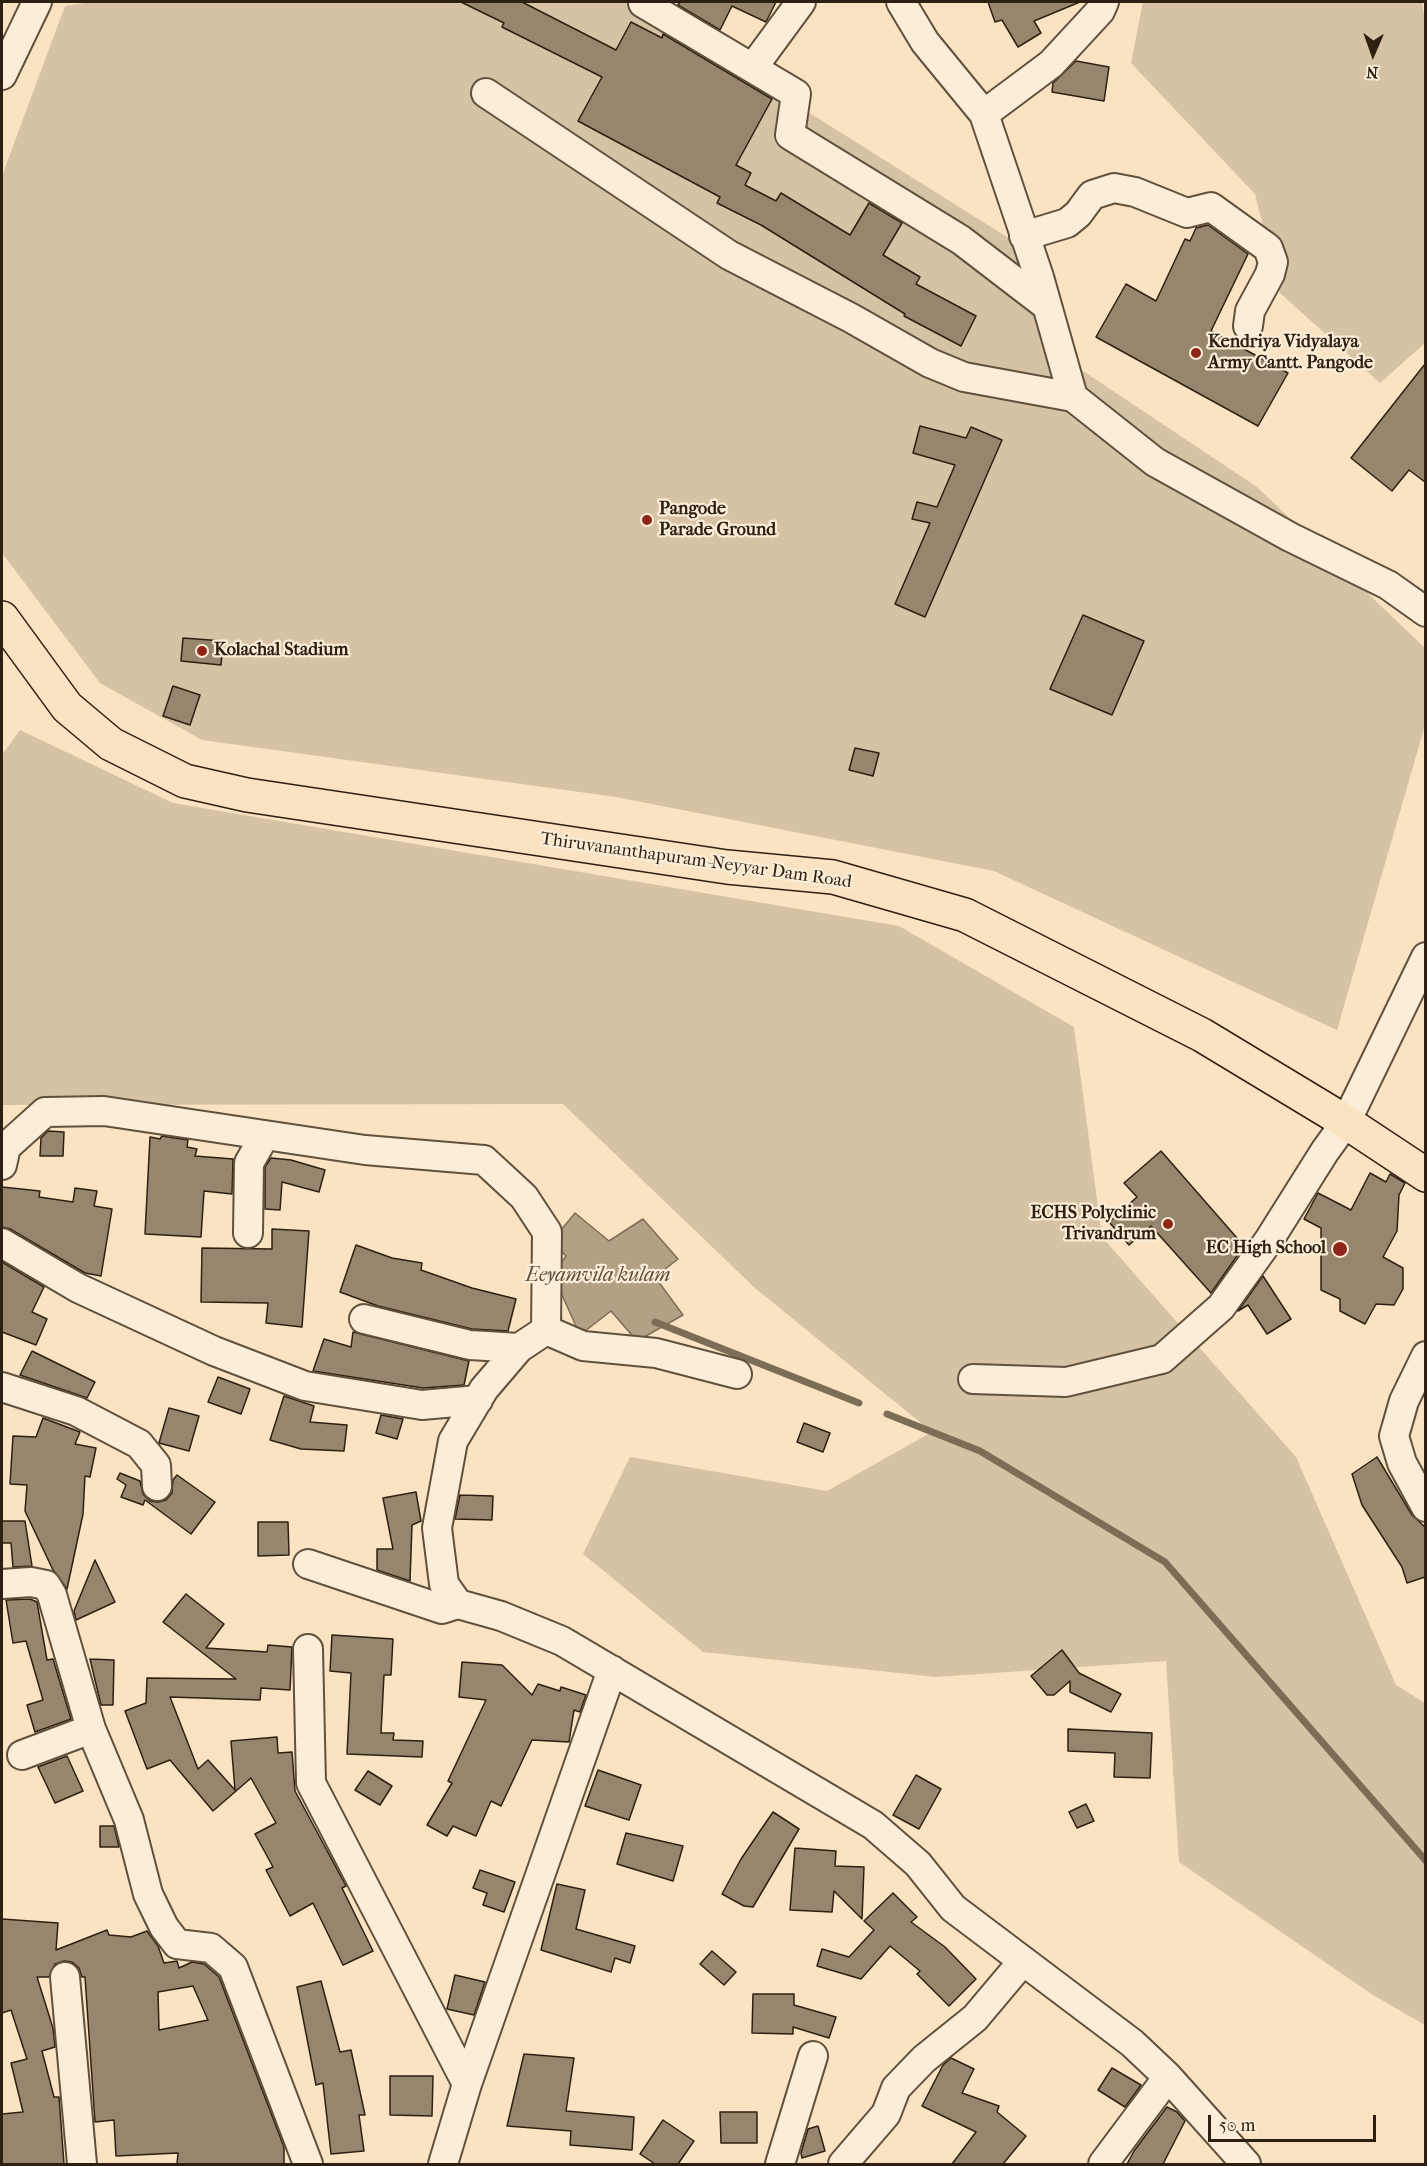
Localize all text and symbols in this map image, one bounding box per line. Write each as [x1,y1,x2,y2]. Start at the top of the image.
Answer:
north arrow [1343,24,1403,84]
text: N [1366,63,1379,82]
place label: Kendriya Vidyalaya Army Cantt. Pangode [1208,332,1373,374]
marker: Kendriya Vidyalaya Army Cantt. Pangode [1189,346,1203,360]
place label: Pangode Parade Ground [659,499,776,542]
marker: Pangode Parade Ground [640,513,654,527]
place label: Kolachal Stadium [214,640,348,662]
marker: Kolachal Stadium [195,644,209,658]
street label: Thiruvananthapuram-Neyyar Dam Road [539,828,853,894]
place label: ECHS Polyclinic Trivandrum [1030,1203,1156,1246]
marker: ECHS Polyclinic Trivandrum [1161,1217,1175,1231]
place label: EC High School [1206,1238,1326,1260]
marker: EC High School [1331,1240,1349,1258]
water label: Eeyamvila kulam [525,1264,671,1288]
scale bar [1211,2103,1379,2141]
text: 50 m [1219,2115,1255,2136]

